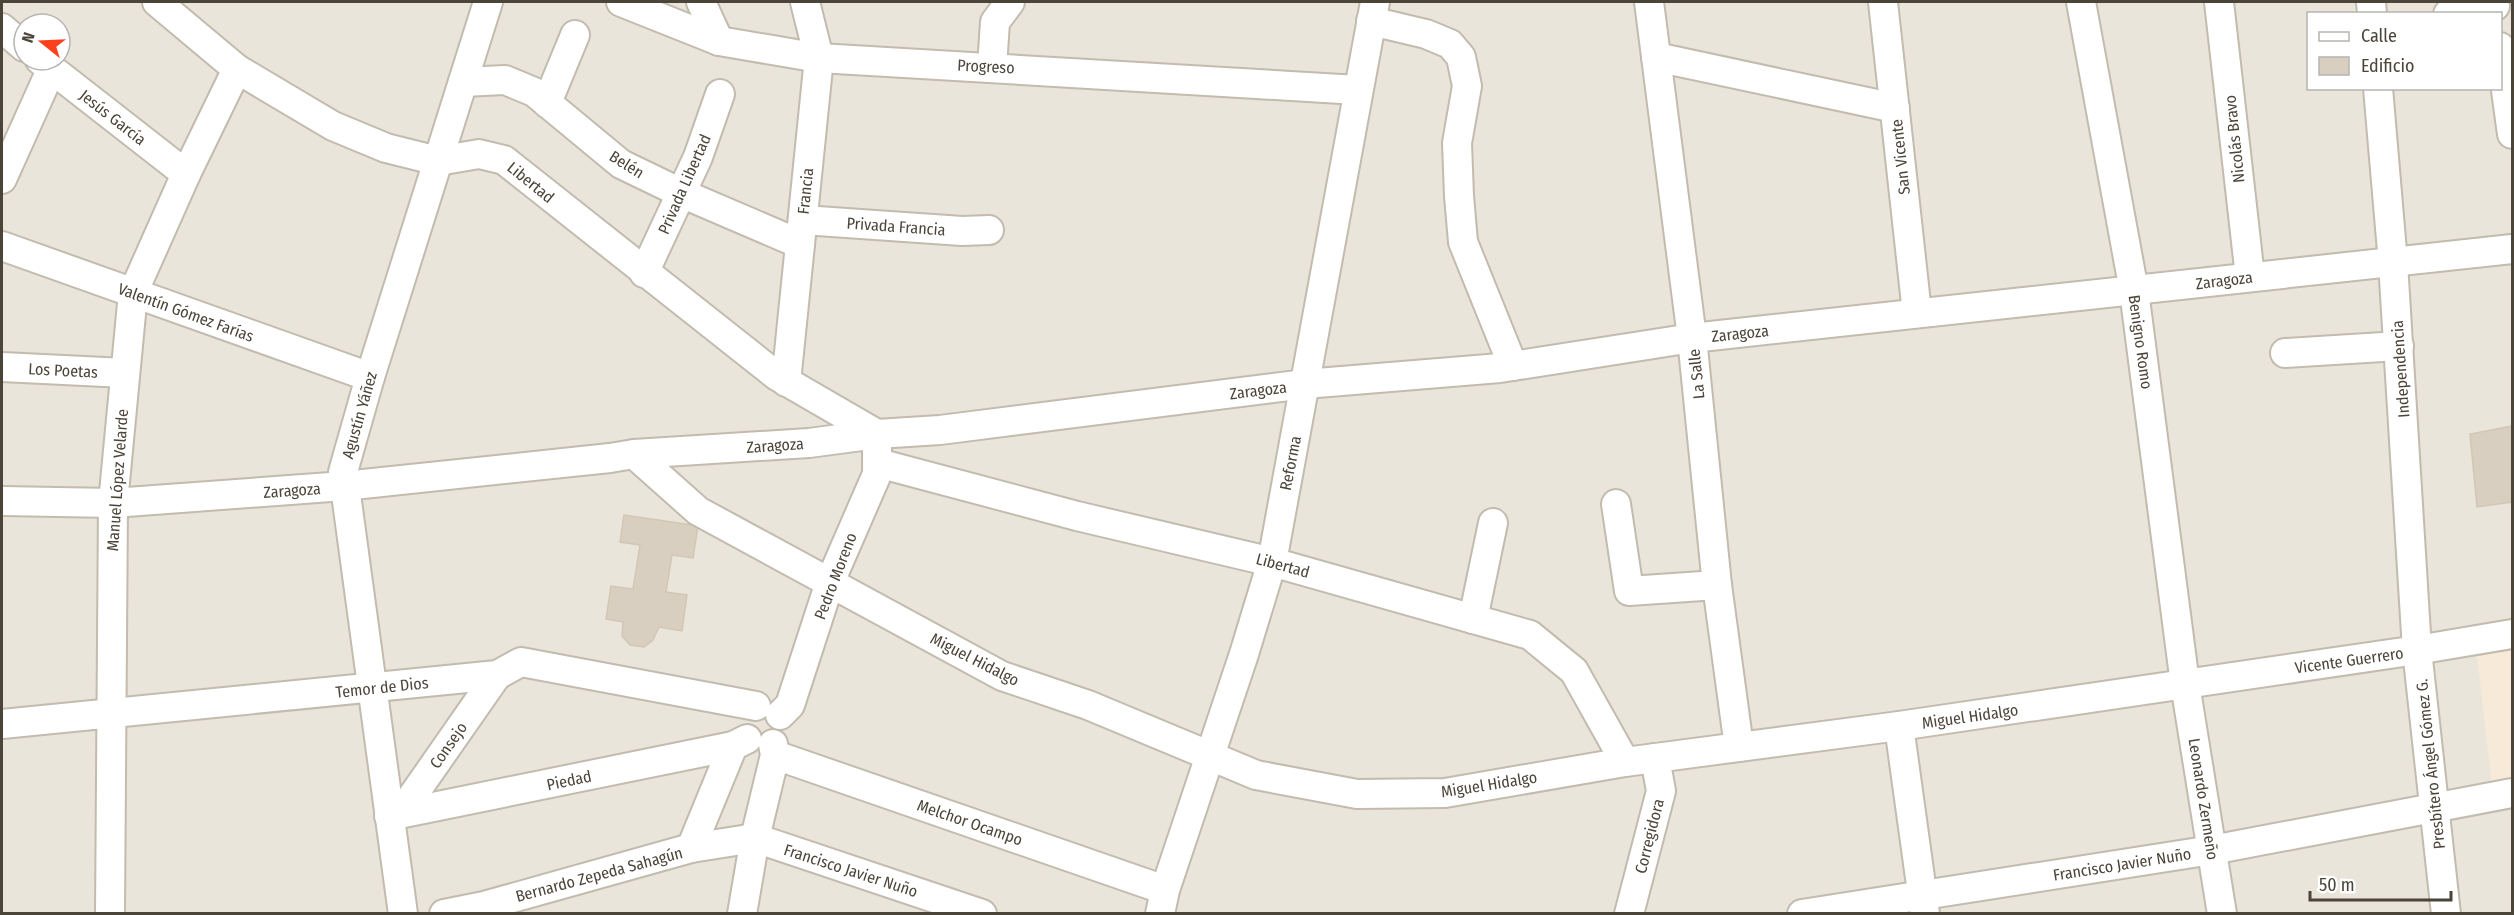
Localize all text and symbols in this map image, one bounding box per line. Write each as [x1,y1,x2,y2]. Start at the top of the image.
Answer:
north arrow [12,12,72,72]
legend [2307,12,2502,90]
text: Calle [2361,25,2397,47]
text: N [18,30,39,45]
text: Edificio [2361,55,2414,77]
street label: Progreso [957,56,1015,77]
street label: Jesús García [76,86,150,149]
street label: Nicolás Bravo [2220,94,2249,184]
street label: San Vicente [1887,118,1914,196]
street label: Privada Libertad [654,131,715,237]
street label: Belén [606,147,648,182]
street label: Libertad [503,158,558,207]
street label: Francia [794,167,817,215]
street label: Privada Francia [846,214,946,239]
street label: Zaragoza [2194,268,2254,293]
street label: Valentín Gómez Farías [115,279,256,346]
street label: Benigno Romo [2124,294,2157,390]
street label: Independencia [2388,319,2413,418]
street label: Zaragoza [1710,321,1770,346]
street label: La Salle [1684,348,1709,400]
street label: Los Poetas [28,359,98,382]
street label: Agustín Yáñez [338,369,381,461]
street label: Zaragoza [1228,378,1288,403]
street label: Manuel López Velarde [103,408,132,552]
street label: Zaragoza [746,434,805,457]
street label: Reforma [1276,434,1305,492]
street label: Zaragoza [263,479,322,502]
street label: Pedro Moreno [810,530,861,622]
street label: Libertad [1254,549,1312,582]
street label: Miguel Hidalgo [927,629,1022,690]
street label: Vicente Guerrero [2294,643,2405,678]
street label: Temor de Dios [335,673,430,702]
street label: Presbítero Ángel Gómez G. [2412,678,2449,850]
street label: Miguel Hidalgo [1921,700,2019,733]
street label: Consejo [426,719,471,772]
street label: Leonardo Zermeño [2185,737,2223,861]
street label: Piedad [545,766,593,794]
street label: Miguel Hidalgo [1440,768,1538,801]
street label: Melchor Ocampo [915,796,1025,849]
street label: Corregidora [1631,797,1668,875]
street label: Francisco Javier Nuño [782,840,920,901]
street label: Bernardo Zepeda Sahagún [514,843,685,906]
street label: Francisco Javier Nuño [2052,844,2192,885]
scale bar [2310,864,2451,902]
text: 50 m [2319,874,2355,896]

